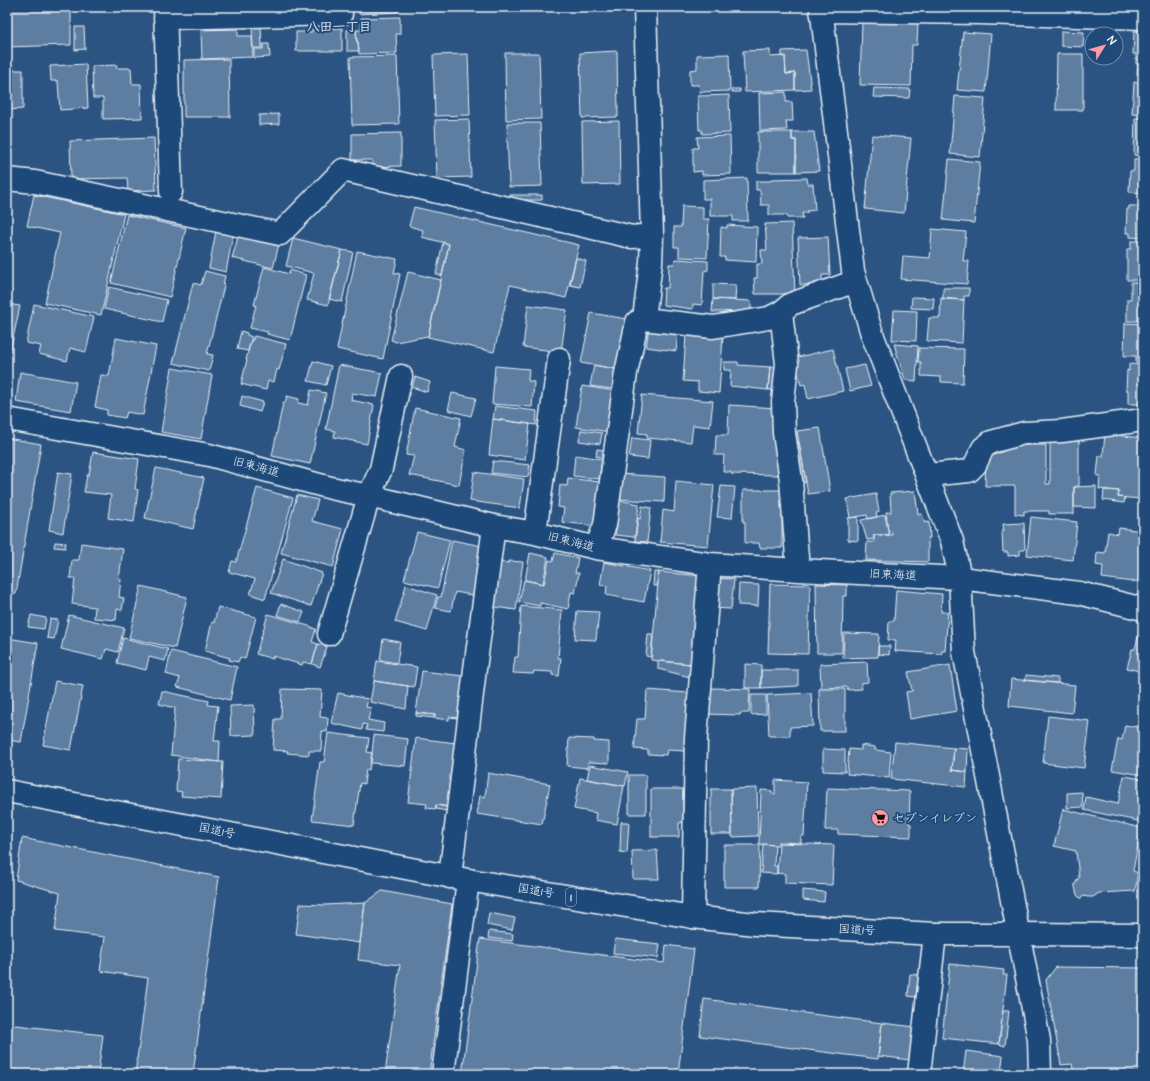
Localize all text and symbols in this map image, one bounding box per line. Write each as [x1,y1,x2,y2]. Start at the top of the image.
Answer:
district label: 八田一丁目 [306,18,372,36]
north arrow [1084,26,1124,66]
text: N [1104,33,1120,48]
street label: 旧東海道 [231,453,281,481]
street label: 旧東海道 [546,528,596,556]
street label: 旧東海道 [869,565,917,585]
supermarket icon: セブンイレブン [870,808,890,828]
place label: セブンイレブン [893,810,977,827]
street label: 国道1号 [197,819,237,843]
street label: 国道1号 [516,880,556,902]
road number: 1 [566,888,576,906]
street label: 国道1号 [838,921,876,939]

